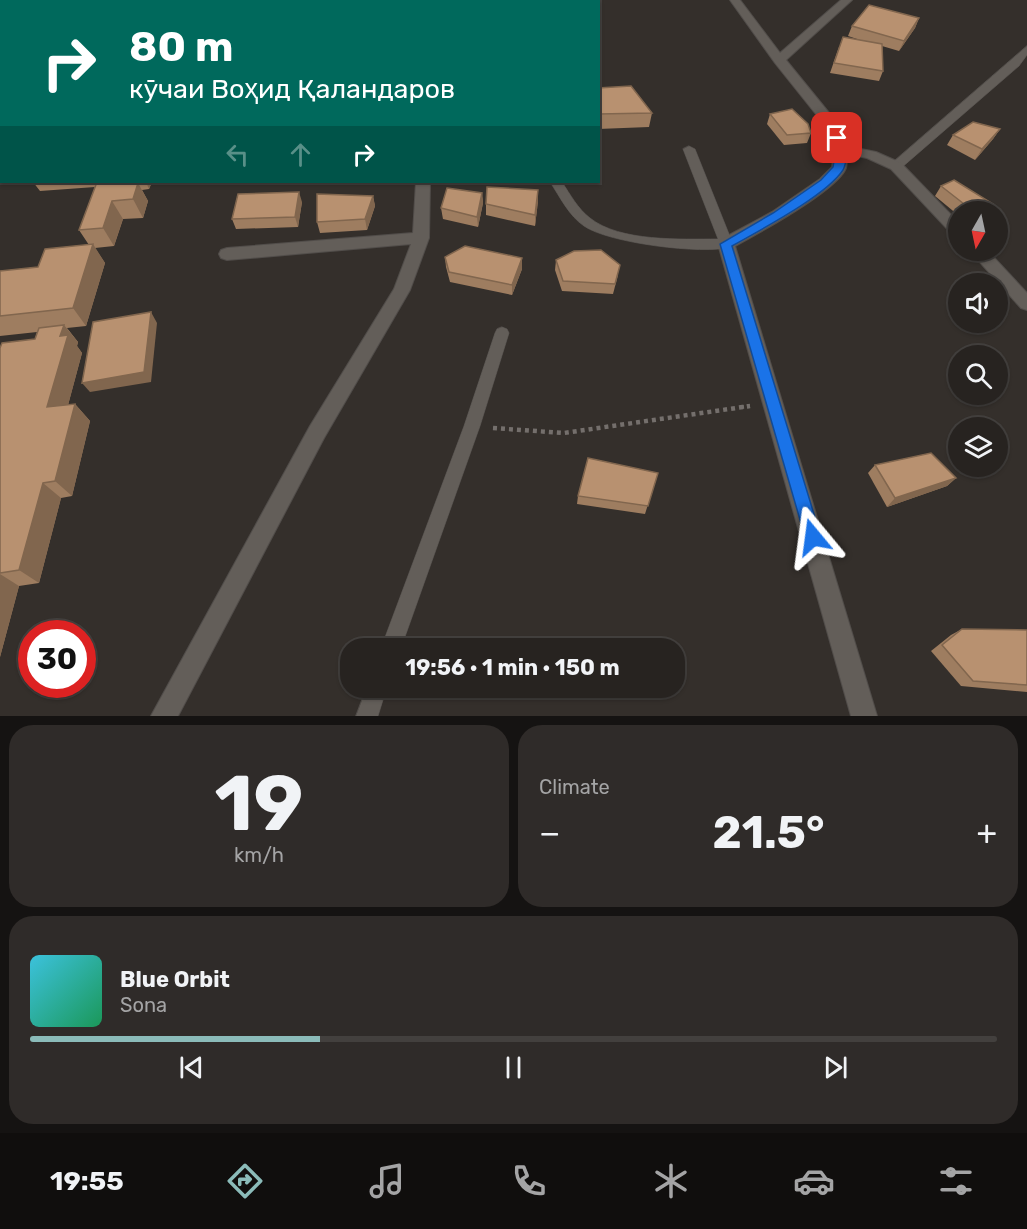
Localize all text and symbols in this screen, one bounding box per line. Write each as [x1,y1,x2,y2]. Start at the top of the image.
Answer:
text: 80 m [129,22,233,72]
icon: right [30,24,108,102]
text: кӯчаи Воҳид Қаландаров [129,73,455,105]
pin [811,112,862,163]
icon: arrive [820,121,853,154]
icon: left [221,138,254,171]
icon: ahead [284,138,317,171]
icon: right [347,138,380,171]
north arrow [948,201,1008,261]
map controls [948,201,1008,477]
button: sound [948,273,1008,333]
button: search [948,345,1008,405]
button: layers [948,417,1008,477]
position arrow [781,505,845,569]
speed limit sign: 30 [18,620,96,698]
text: 19:56 · 1 min · 150 m [405,654,620,681]
text: 19 [215,757,303,850]
text: Climate [539,775,610,799]
text: 21.5° [712,806,824,859]
text: − [539,813,560,852]
text: + [976,813,997,852]
text: km/h [234,843,284,867]
text: Blue Orbit [120,966,230,993]
text: Sona [120,993,167,1017]
icon: previous [175,1051,208,1084]
icon: pause [497,1051,530,1084]
icon: next [819,1051,852,1084]
icon: directions [224,1160,266,1202]
icon: music [366,1160,408,1202]
icon: phone [508,1160,550,1202]
icon: climate [650,1160,692,1202]
icon: car [793,1160,835,1202]
icon: filters [935,1160,977,1202]
text: 19:55 [50,1165,124,1197]

